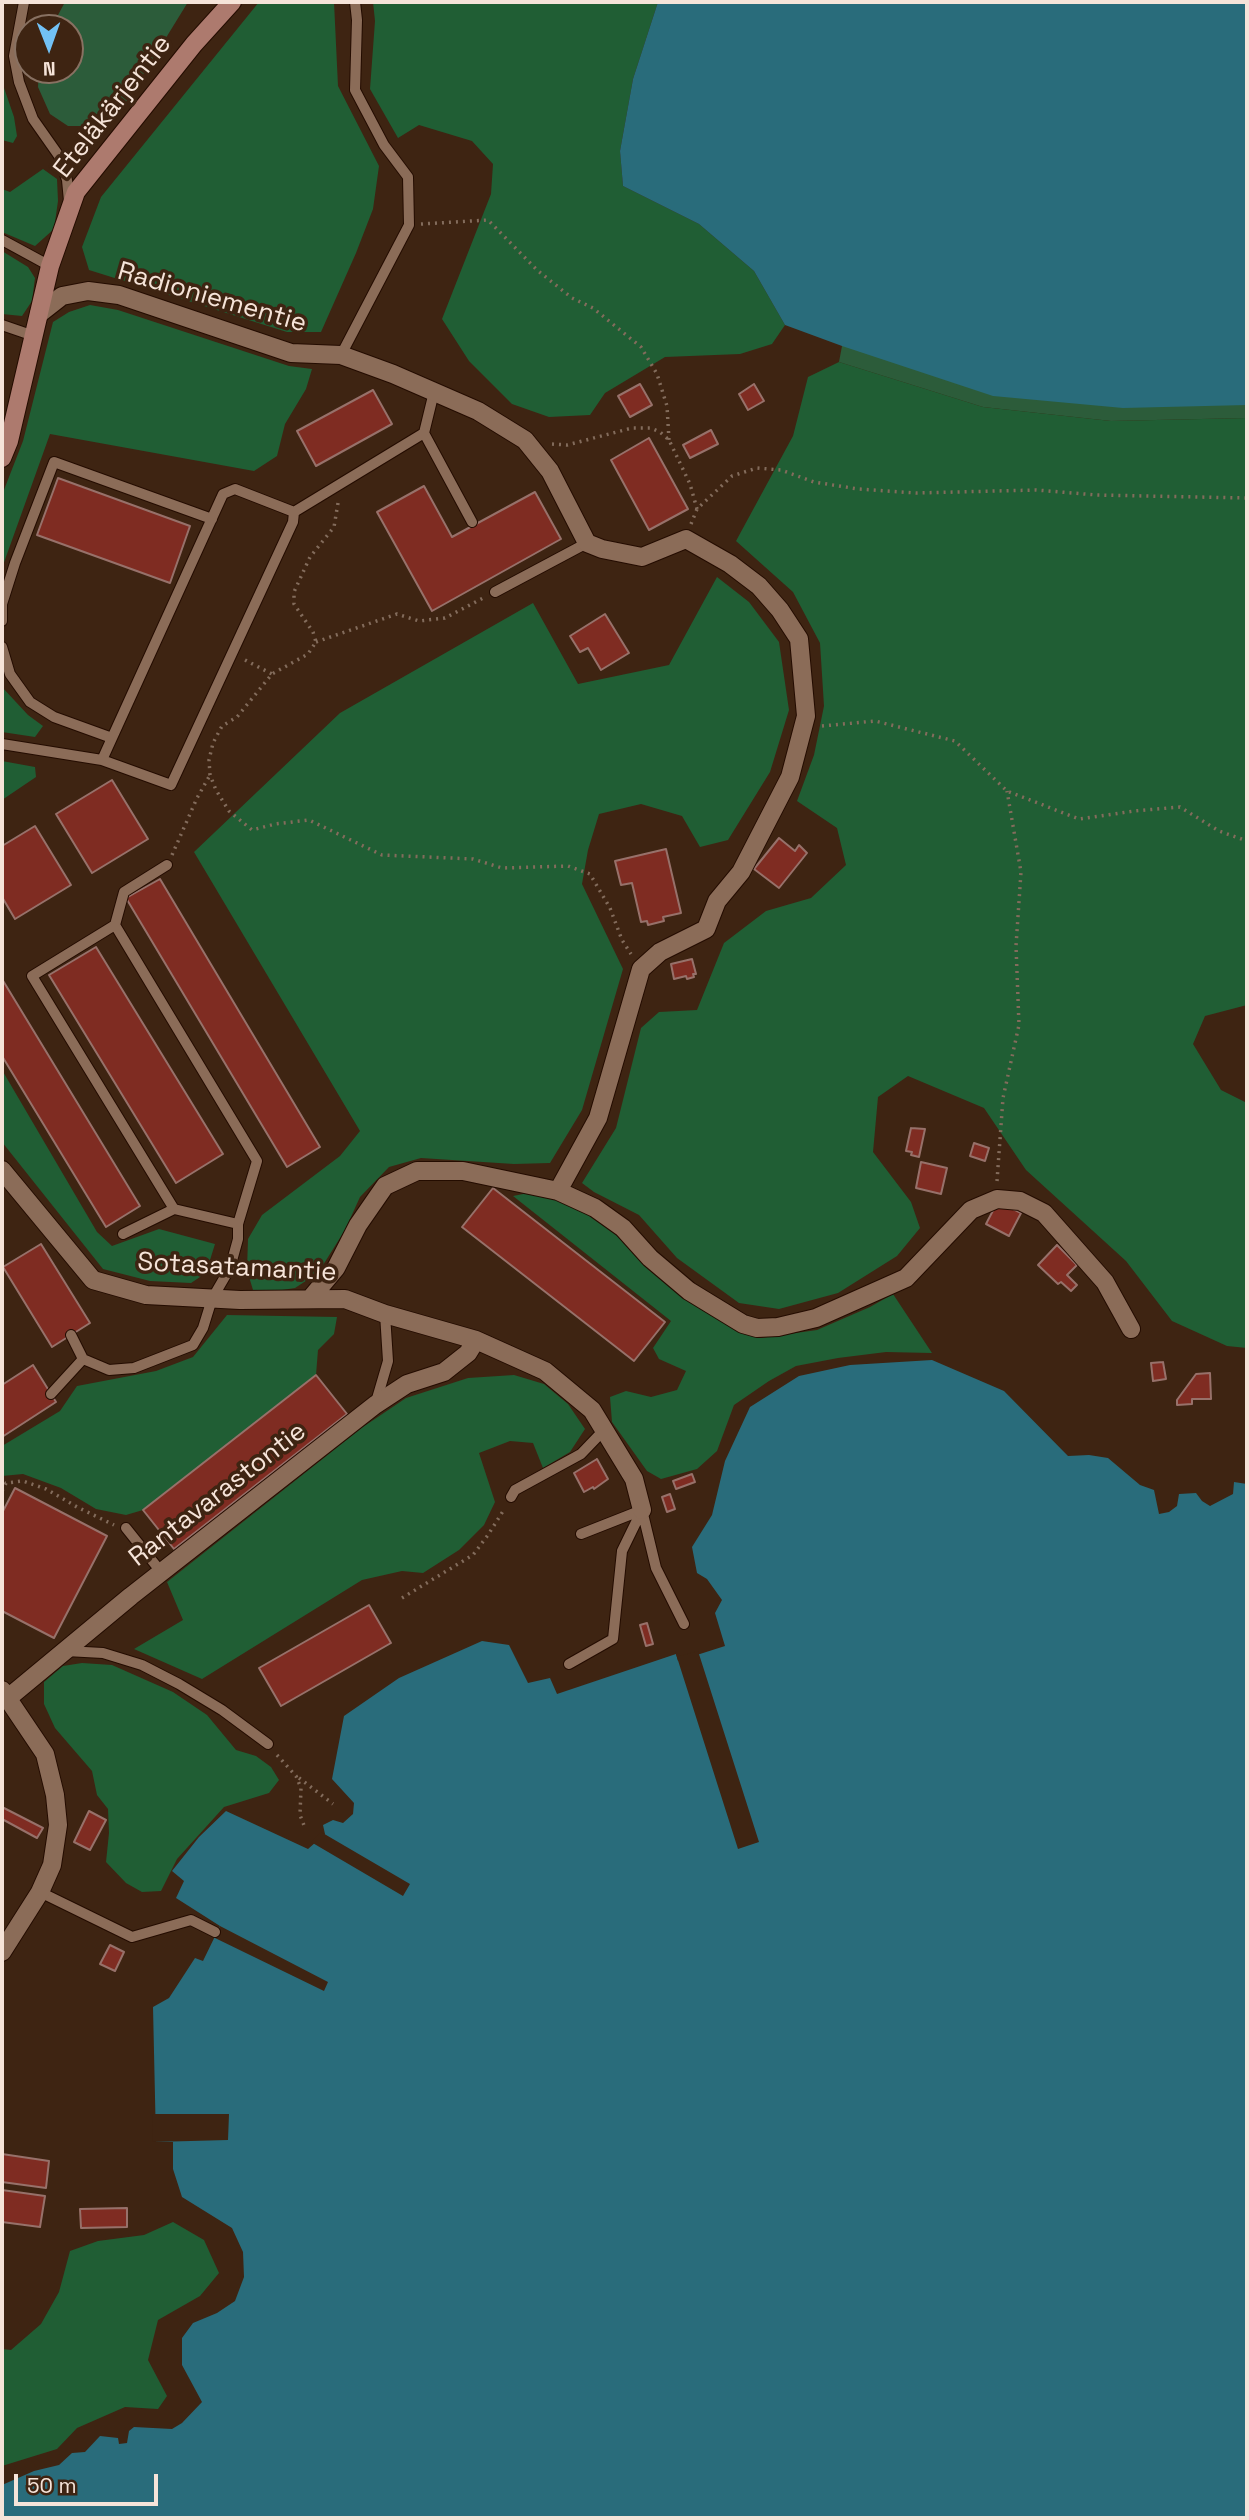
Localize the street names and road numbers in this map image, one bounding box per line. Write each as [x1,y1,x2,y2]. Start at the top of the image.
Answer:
street label: Eteläkärjentie [48,29,178,185]
street label: Radioniementie [114,256,310,340]
street label: Sotasatamantie [137,1247,337,1289]
street label: Rantavarastontie [123,1416,313,1574]

